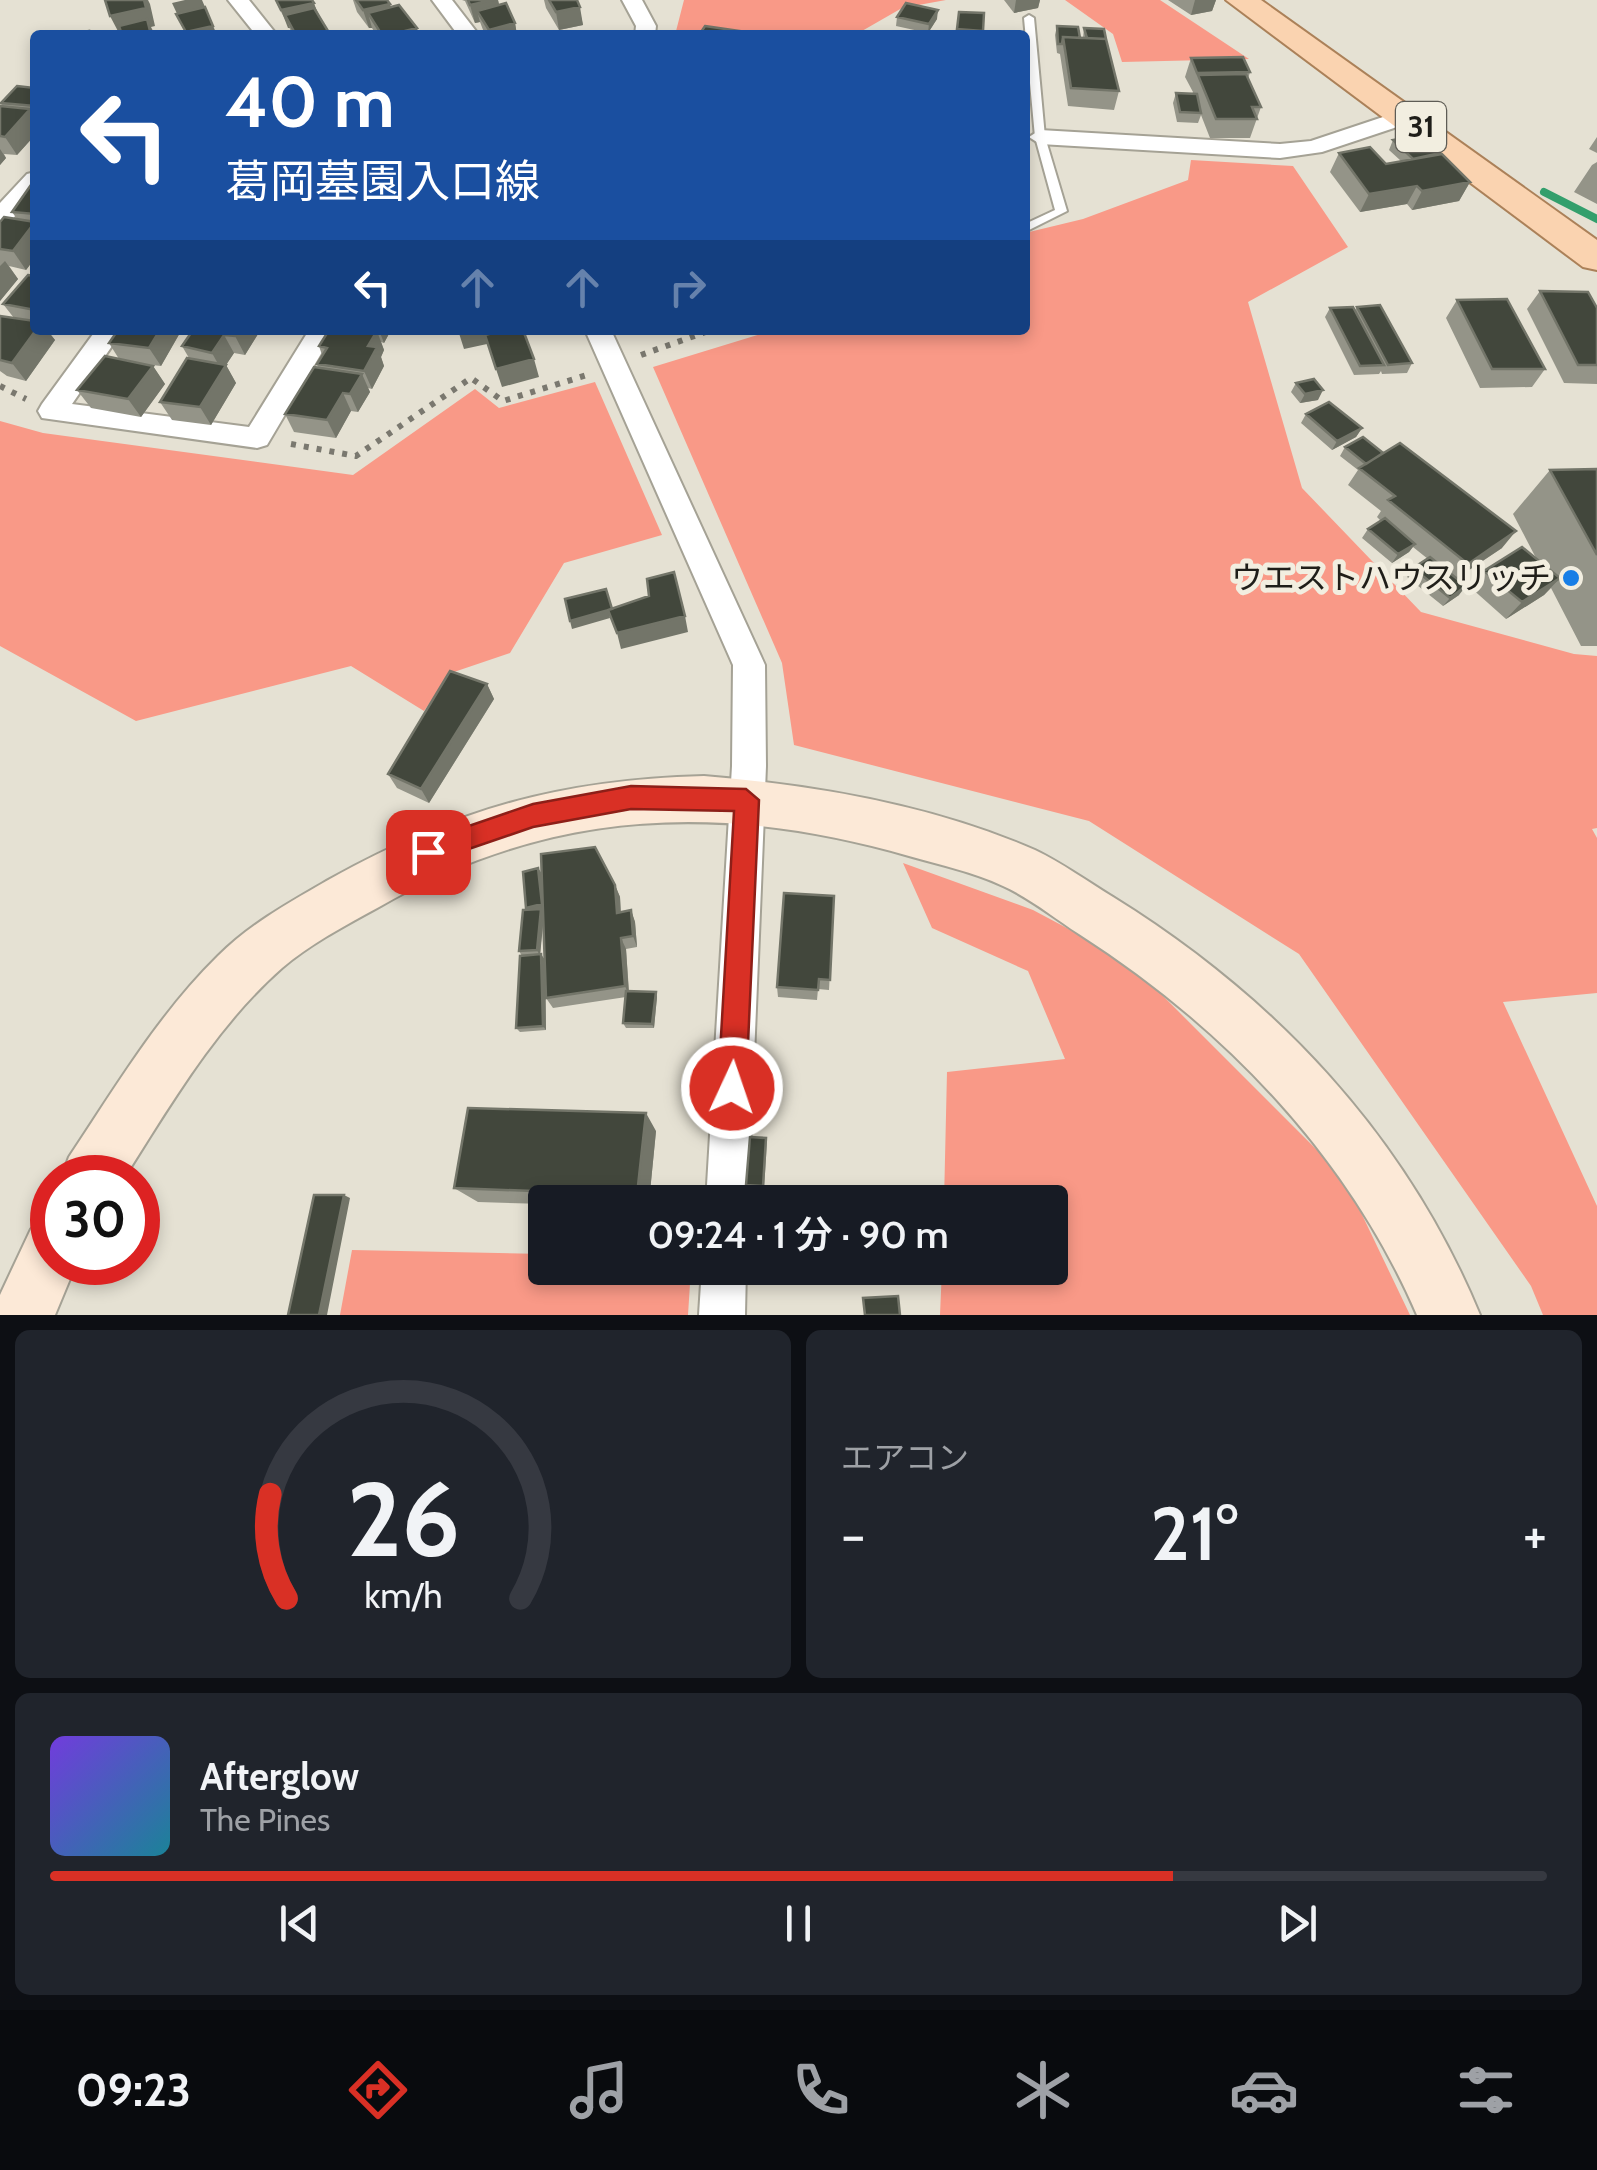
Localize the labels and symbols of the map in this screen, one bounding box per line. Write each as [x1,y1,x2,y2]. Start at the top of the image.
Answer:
road number: 31 [1396,102,1446,152]
place label: ウエストハウスリッチ [1231,558,1551,597]
marker: ウエストハウスリッチ [1560,567,1582,589]
pin [386,810,471,895]
position arrow [680,1036,784,1140]
speed limit sign: 30 [30,1155,160,1285]

